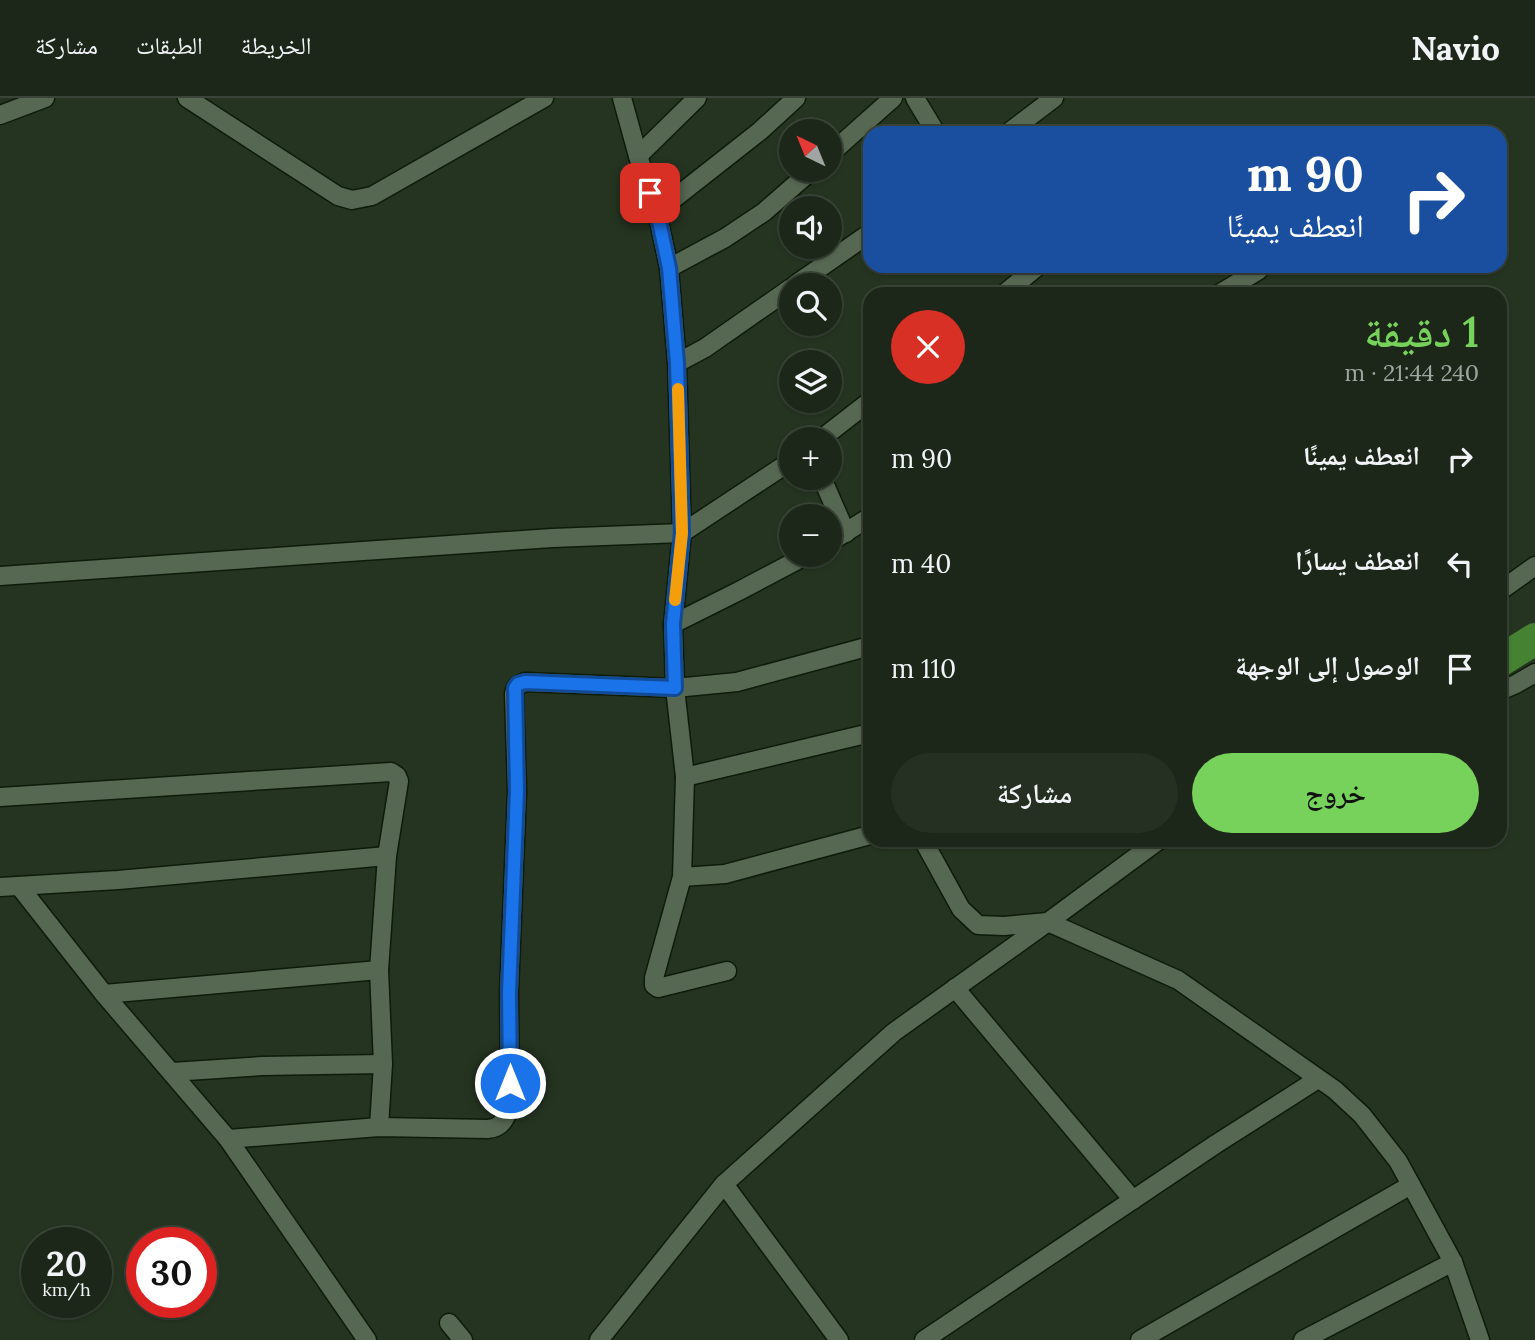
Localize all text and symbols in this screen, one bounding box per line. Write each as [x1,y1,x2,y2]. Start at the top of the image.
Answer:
text: Navio [1411,27,1500,69]
text: مشاركة [35,30,98,61]
text: الطبقات [136,30,203,61]
text: الخريطة [241,30,311,61]
north arrow [779,119,842,182]
map controls [779,119,842,567]
text: 90 m [1247,142,1364,204]
icon: right [1388,154,1479,245]
pin [620,163,680,223]
icon: arrive [631,174,669,212]
button: sound [779,196,842,259]
text: انعطف يمينًا [1226,205,1364,246]
button: search [779,273,842,336]
text: 1 دقيقة [1364,305,1479,359]
button: close [891,310,965,384]
button: layers [779,350,842,413]
text: 240 m · 21:44 [1345,358,1479,387]
button: + [779,427,842,490]
text: انعطف يمينًا [1303,439,1420,472]
icon: right [1441,440,1479,478]
text: 90 m [891,442,952,475]
button: − [779,504,842,567]
text: انعطف يسارًا [1295,544,1420,577]
icon: left [1441,545,1479,583]
text: 40 m [891,547,951,580]
text: الوصول إلى الوجهة [1235,649,1420,682]
icon: arrive [1441,650,1479,688]
text: 110 m [891,652,956,685]
button: مشاركة [891,753,1178,833]
button: خروج [1192,753,1479,833]
position arrow [473,1046,547,1120]
speed limit sign: 30 [126,1227,217,1318]
text: 20 [46,1241,87,1286]
text: km/h [42,1278,91,1301]

